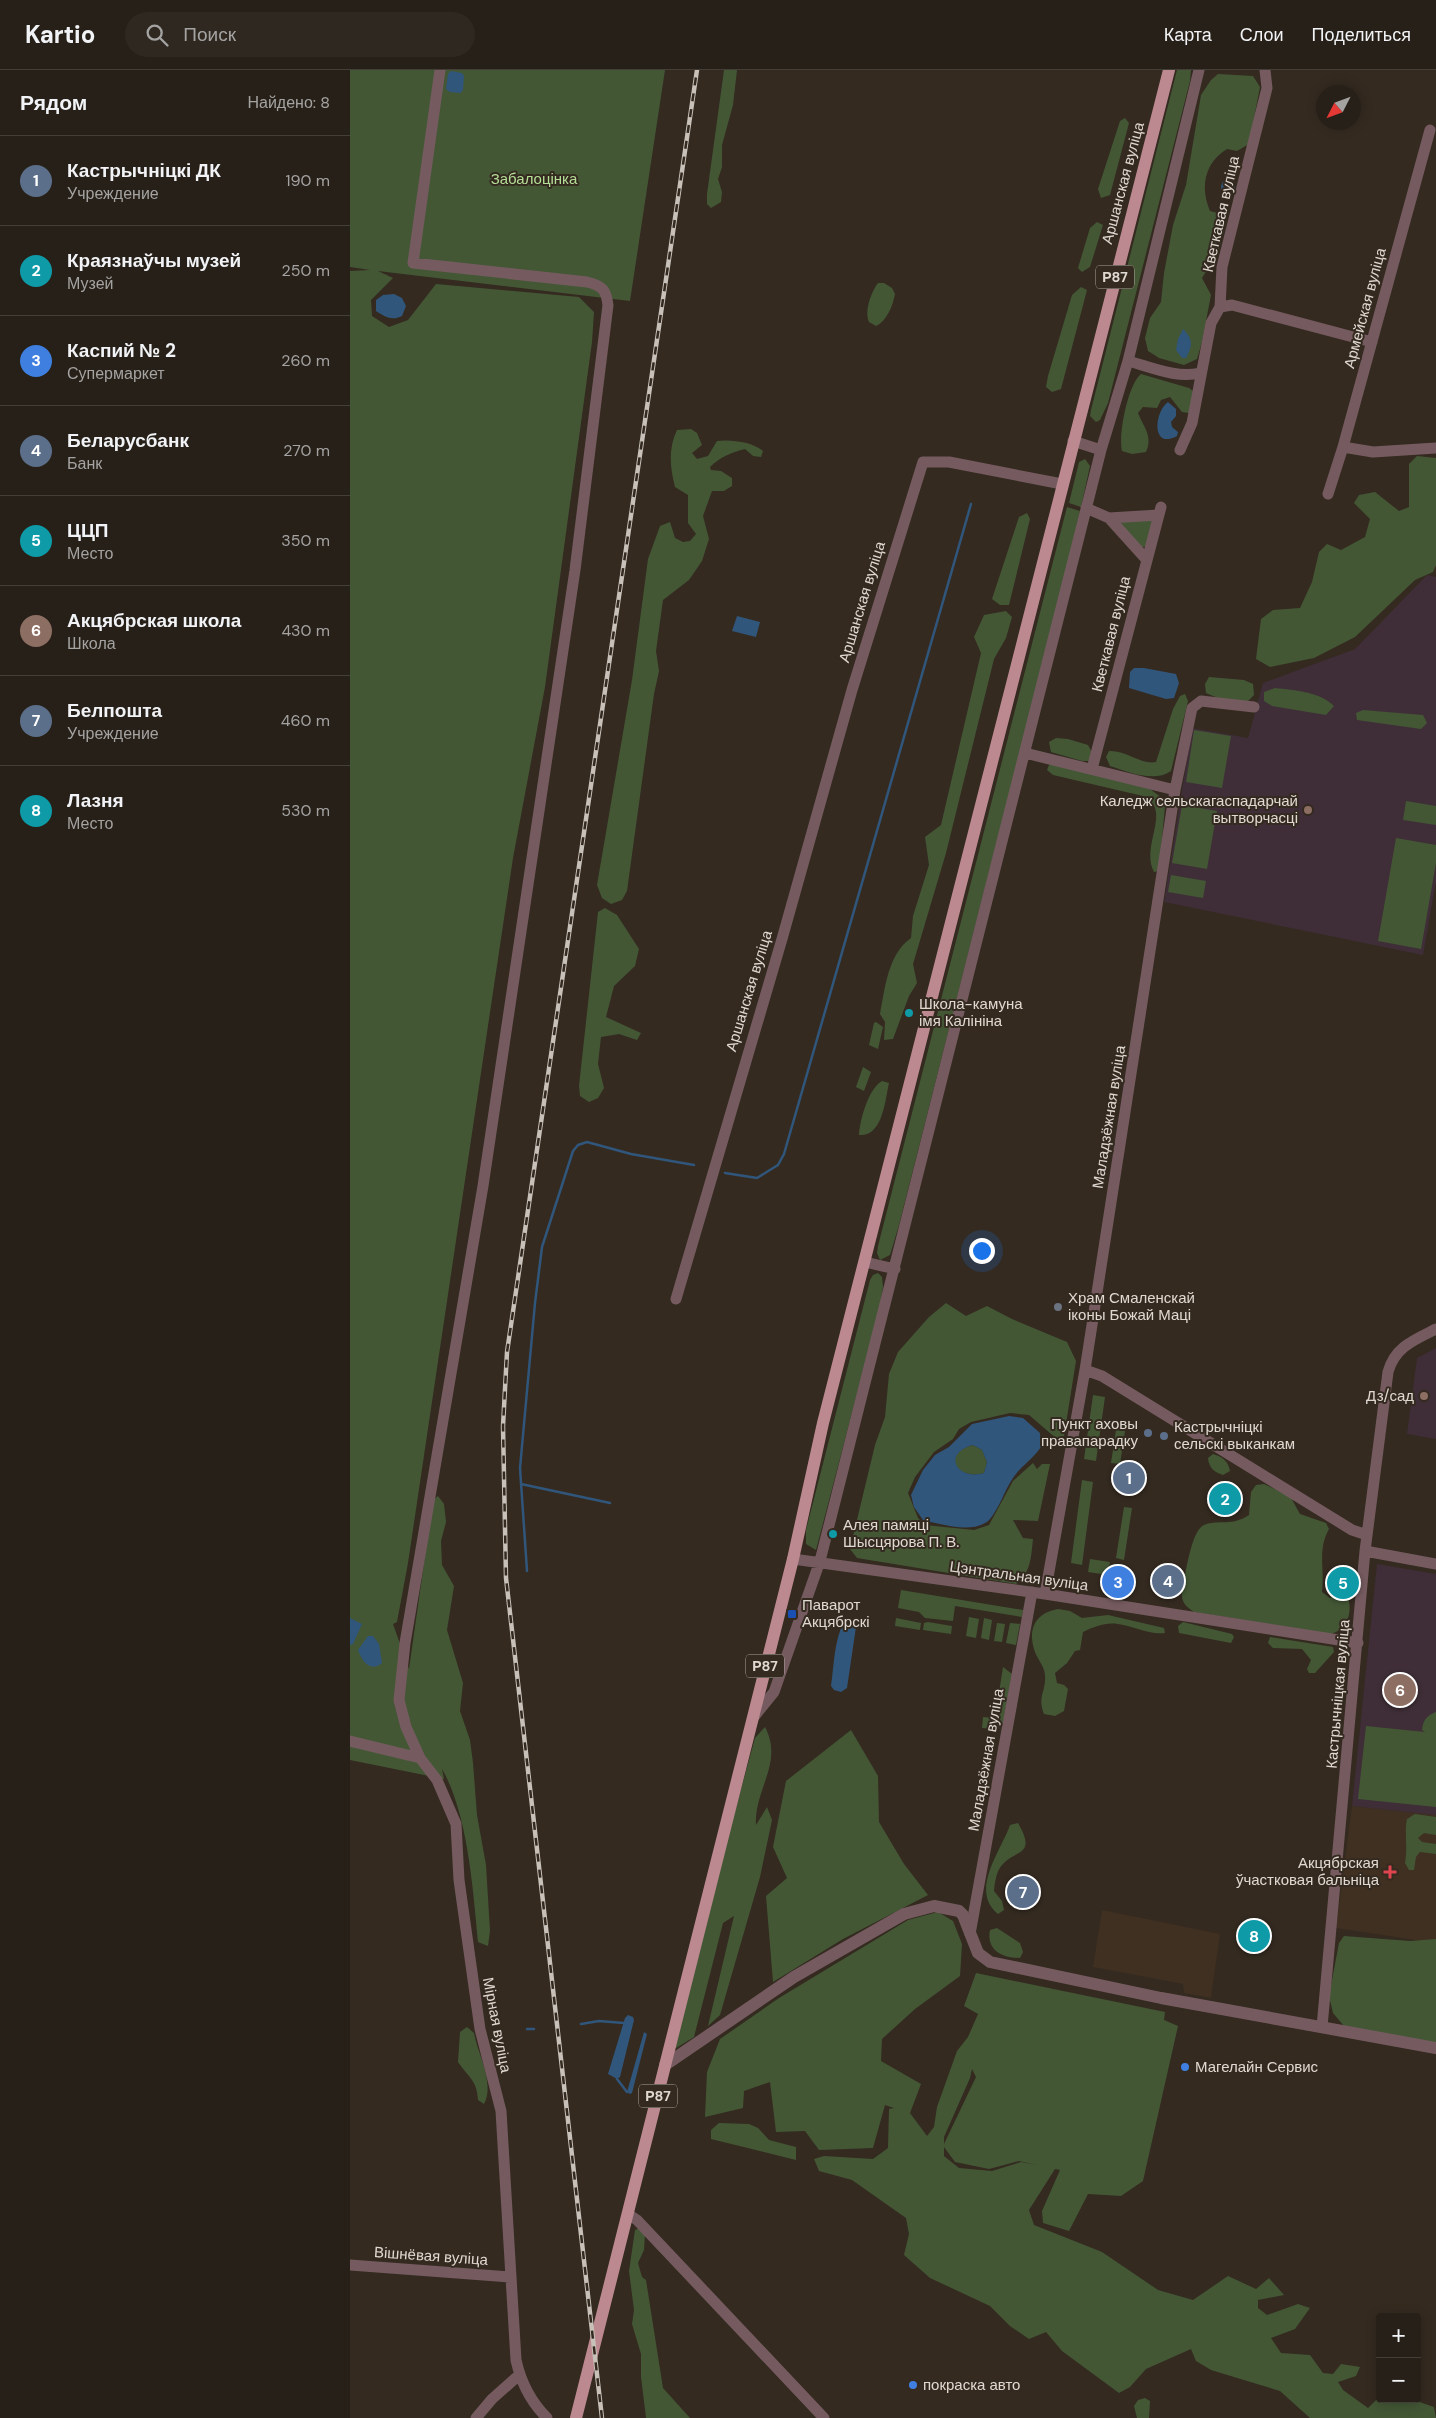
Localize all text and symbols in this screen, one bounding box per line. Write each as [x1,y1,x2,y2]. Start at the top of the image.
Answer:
search box [125,12,475,57]
text: Kartio [25,19,95,50]
icon: search [143,21,171,49]
text: Поиск [183,22,236,47]
text: Карта [1164,23,1212,47]
text: Слои [1240,23,1284,47]
text: Поделиться [1312,23,1411,47]
north arrow [1316,85,1361,130]
text: Рядом [20,89,87,117]
text: Найдено: 8 [247,92,330,113]
street label: Аршанская вуліца [1097,119,1149,246]
street label: Кветкавая вуліца [1198,153,1244,274]
text: Кастрычніцкі ДК [67,158,221,183]
park label: Забалоцінка [491,169,578,189]
text: 1 [33,170,39,191]
text: 190 m [286,170,330,191]
text: Учреждение [67,183,159,204]
street label: Армейская вуліца [1339,245,1391,371]
text: Краязнаўчы музей [67,248,241,273]
text: 2 [31,260,41,281]
text: 250 m [282,260,330,281]
road number: Р87 [1096,266,1134,288]
text: Музей [67,273,114,294]
text: Каспий № 2 [67,338,176,363]
text: 3 [31,350,41,371]
text: 260 m [281,350,330,371]
text: Супермаркет [67,363,165,384]
text: Беларусбанк [67,428,189,453]
text: 4 [31,440,41,461]
text: 270 m [283,440,330,461]
text: Банк [67,453,102,474]
text: ЦЦП [67,518,108,543]
text: 5 [31,530,41,551]
text: 350 m [281,530,330,551]
street label: Аршанская вуліца [834,538,890,665]
text: Место [67,543,113,564]
street label: Кветкавая вуліца [1087,573,1135,694]
text: Акцябрская школа [67,608,241,633]
text: 6 [31,620,41,641]
text: 430 m [281,620,330,641]
text: Школа [67,633,116,654]
text: Белпошта [67,698,162,723]
text: 7 [32,710,40,731]
text: 460 m [281,710,330,731]
text: Учреждение [67,723,159,744]
text: Лазня [67,788,124,813]
place label: Каледж сельскагаспадарчай вытворчасці [1100,791,1298,828]
text: 8 [31,800,41,821]
text: 530 m [281,800,330,821]
marker: Каледж сельскагаспадарчай вытворчасці [1302,804,1314,816]
text: Место [67,813,113,834]
street label: Аршанская вуліца [721,927,777,1054]
place label: Школа-камуна імя Калініна [919,994,1023,1031]
marker: Школа-камуна імя Калініна [903,1007,915,1019]
street label: Маладзёжная вуліца [1088,1043,1130,1190]
your location [969,1238,995,1264]
place label: Храм Смаленскай іконы Божай Маці [1068,1288,1195,1325]
marker: Храм Смаленскай іконы Божай Маці [1052,1301,1064,1313]
place label: Дз/сад [1366,1386,1414,1406]
marker: Дз/сад [1418,1390,1430,1402]
place label: Пункт аховы правапарадку [1041,1414,1138,1451]
place label: Кастрычніцкі сельскі выканкам [1174,1417,1295,1454]
marker: Пункт аховы правапарадку [1142,1427,1154,1439]
marker: Кастрычніцкі сельскі выканкам [1158,1430,1170,1442]
pin: 1 [1113,1459,1145,1497]
pin: 2 [1209,1480,1241,1518]
place label: Алея памяці Шысцярова П. В. [843,1515,959,1552]
marker: Алея памяці Шысцярова П. В. [827,1528,839,1540]
street label: Цэнтральная вуліца [948,1556,1090,1596]
pin: 4 [1152,1562,1184,1600]
pin: 3 [1102,1563,1134,1601]
pin: 5 [1327,1564,1359,1602]
place label: Паварот Акцябрскі [802,1595,870,1632]
marker: Паварот Акцябрскі [786,1608,798,1620]
street label: Кастрычніцкая вуліца [1322,1618,1355,1769]
road number: Р87 [746,1654,784,1678]
pin: 6 [1384,1671,1416,1709]
street label: Маладзёжная вуліца [964,1686,1009,1833]
place label: Акцябрская ўчастковая бальніца [1236,1853,1380,1890]
marker: Акцябрская ўчастковая бальніца [1383,1865,1397,1879]
pin: 7 [1007,1873,1039,1911]
pin: 8 [1238,1917,1270,1955]
street label: Мірная вуліца [478,1976,516,2075]
place label: Магелайн Сервис [1195,2057,1319,2077]
marker: Магелайн Сервис [1179,2061,1191,2073]
road number: Р87 [639,2084,677,2108]
street label: Вішнёвая вуліца [373,2242,489,2270]
map controls [1376,2313,1421,2403]
button: + [1376,2313,1421,2358]
button: − [1376,2358,1421,2403]
place label: покраска авто [923,2375,1020,2395]
marker: покраска авто [907,2379,919,2391]

